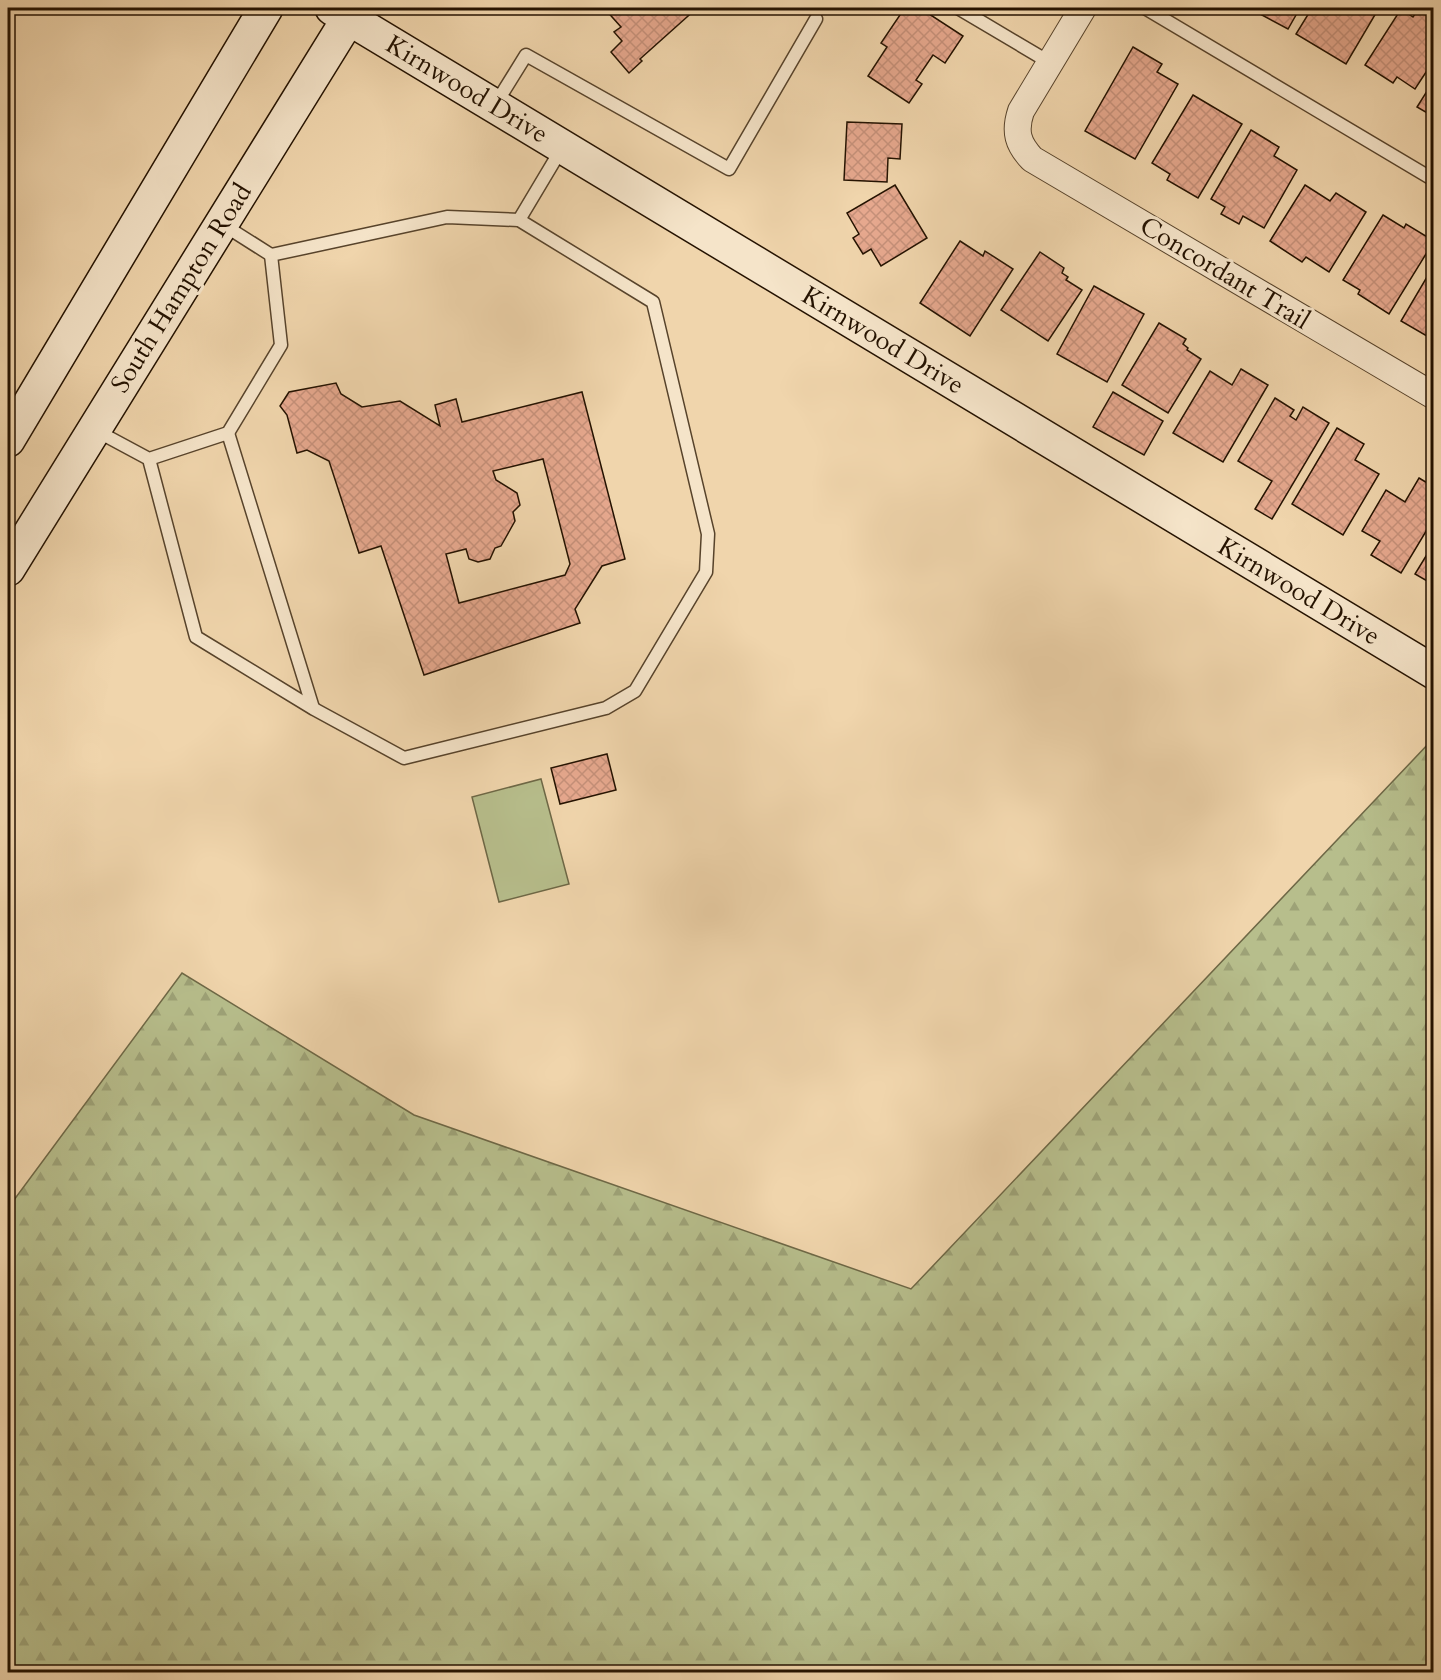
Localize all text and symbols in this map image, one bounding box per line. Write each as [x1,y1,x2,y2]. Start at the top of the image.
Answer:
street label: Kirnwood Drive [379,27,555,151]
street label: South Hampton Road [102,176,260,399]
street label: Concordant Trail [1133,208,1317,338]
street label: Kirnwood Drive [795,278,971,402]
street label: Kirnwood Drive [1211,529,1387,653]

